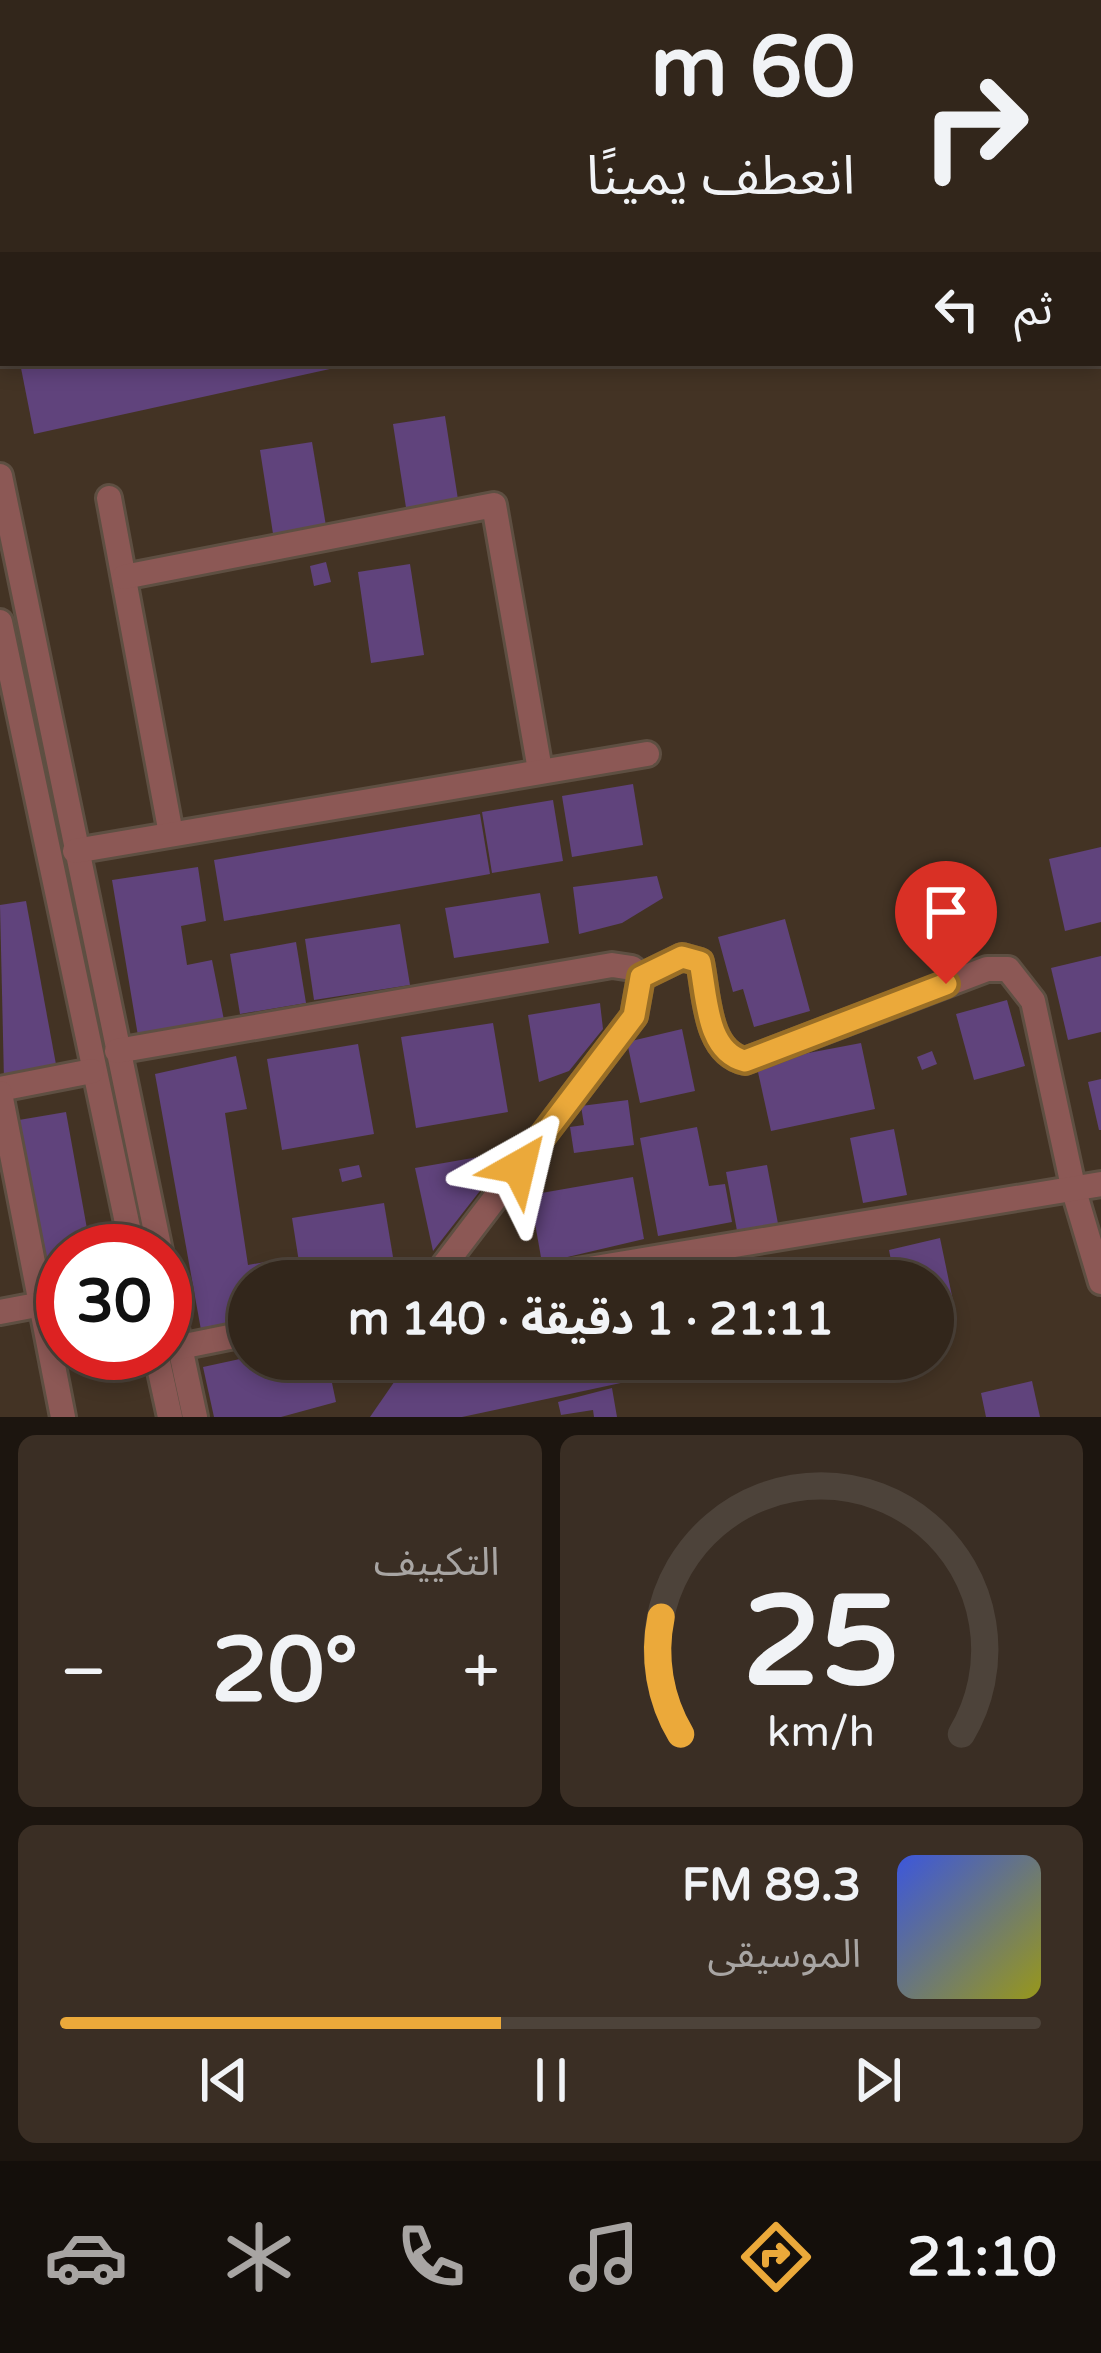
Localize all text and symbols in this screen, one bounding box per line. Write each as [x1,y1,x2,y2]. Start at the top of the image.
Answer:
text: 60 m [651,18,855,119]
icon: right [897,48,1053,204]
text: انعطف يمينًا [586,144,855,209]
icon: left [924,276,990,342]
text: ثم [1014,283,1053,337]
pin [895,861,997,984]
icon: arrive [913,879,979,945]
position arrow [456,1104,582,1230]
speed limit sign: 30 [36,1224,192,1380]
text: 21:11 · 1 دقيقة · 140 m [348,1293,834,1347]
text: التكييف [374,1539,500,1586]
text: 25 [743,1568,900,1719]
text: 20° [211,1617,358,1726]
text: − [60,1632,107,1712]
text: + [462,1632,500,1712]
text: km/h [767,1707,875,1758]
text: 89.3 FM [682,1859,861,1913]
text: الموسيقى [707,1931,861,1978]
icon: previous [191,2047,257,2113]
icon: pause [518,2047,584,2113]
icon: next [845,2047,911,2113]
icon: car [44,2215,128,2299]
icon: climate [217,2215,301,2299]
icon: phone [389,2215,473,2299]
icon: music [562,2215,646,2299]
icon: directions [734,2215,818,2299]
text: 21:10 [907,2225,1057,2290]

